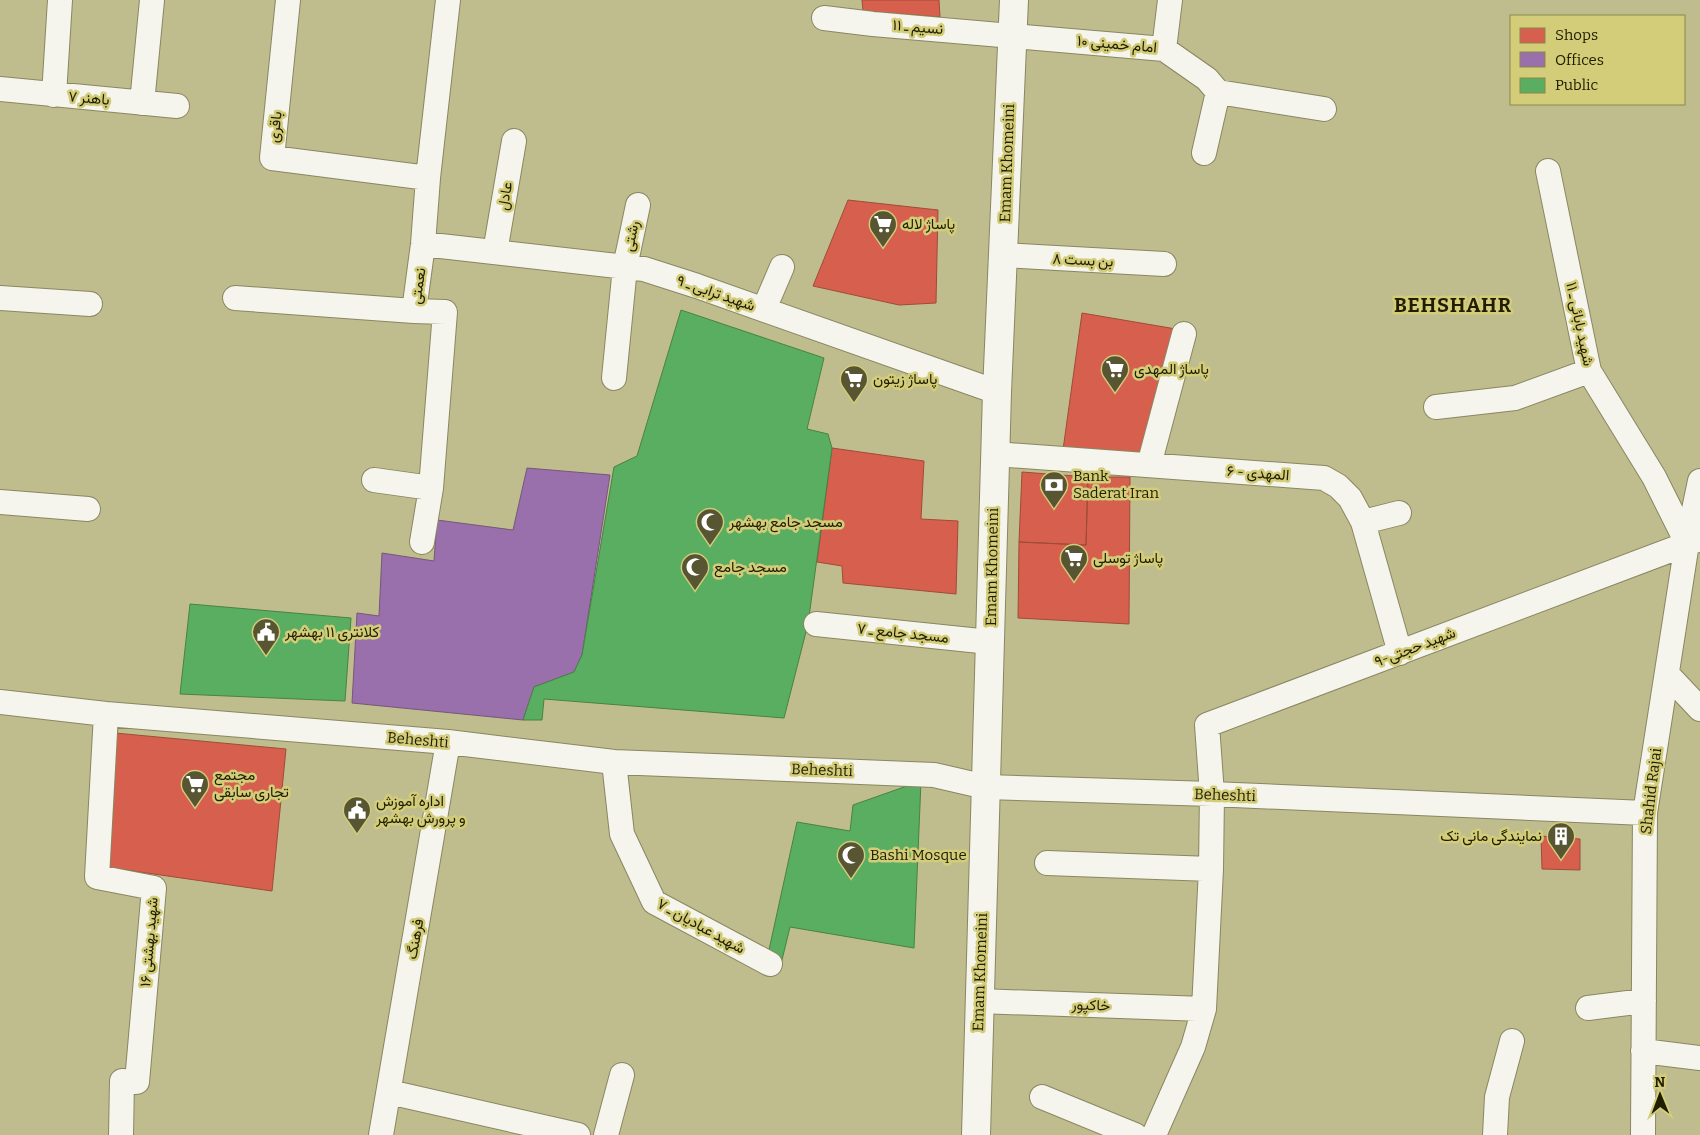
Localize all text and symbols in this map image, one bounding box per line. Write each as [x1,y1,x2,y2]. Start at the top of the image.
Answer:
legend [1510,15,1685,105]
street label: نسیم ـ ۱۱ [892,16,944,39]
text: Shops [1555,26,1598,44]
street label: امام خمینی ۱۰ [1076,32,1158,57]
text: Offices [1555,51,1604,69]
text: Public [1555,76,1599,94]
street label: باهنر ۷ [68,87,110,109]
street label: Emam Khomeini [996,103,1018,223]
street label: باقری [264,110,287,144]
street label: عادل [494,180,516,212]
supermarket icon: پاساژ لاله [868,209,898,248]
place label: پاساژ لاله [902,215,955,234]
street label: رشتی [619,219,644,253]
street label: بن بست ۸ [1052,249,1114,272]
street label: نعمتی [407,267,430,306]
street label: شهید ترابی ـ ۹ [674,271,758,316]
street label: شهید بابائی ـ ۱۱ [1561,280,1598,368]
district label: BEHSHAHR [1394,293,1512,317]
supermarket icon: پاساژ المهدی [1100,354,1130,393]
place label: پاساژ المهدی [1134,360,1209,379]
supermarket icon: پاساژ زیتون [839,364,869,403]
place label: پاساژ زیتون [873,370,938,389]
street label: المهدی - ۶ [1226,462,1290,485]
place label: Bank Saderat Iran [1073,467,1159,502]
bank icon: Bank Saderat Iran [1039,470,1069,509]
mosque icon: مسجد جامع بهشهر [695,507,725,546]
street label: Emam Khomeini [982,507,1002,626]
place label: مسجد جامع بهشهر [728,513,843,533]
supermarket icon: پاساژ توسلی [1059,543,1089,582]
place label: پاساژ توسلی [1093,549,1163,568]
mosque icon: مسجد جامع [680,552,710,591]
place label: مسجد جامع [714,558,787,578]
public building icon: کلانتری ۱۱ بهشهر [251,617,281,656]
street label: مسجد جامع ـ ۷ [856,619,950,649]
place label: کلانتری ۱۱ بهشهر [284,623,380,642]
street label: شهید حجتی-۹ [1372,623,1459,672]
street label: Beheshti [387,728,450,752]
street label: Shahid Rajai [1637,746,1665,835]
street label: Beheshti [791,760,854,780]
place label: مجتمع تجاری سابقی [214,766,289,802]
supermarket icon: مجتمع تجاری سابقی [180,769,210,808]
street label: Beheshti [1194,785,1257,805]
place label: اداره آموزش و پرورش بهشهر [375,792,466,828]
public building icon: اداره آموزش و پرورش بهشهر [342,795,372,834]
building icon: نمایندگی مانی تک [1546,821,1576,860]
place label: نمایندگی مانی تک [1440,827,1542,846]
mosque icon: Bashi Mosque [836,840,866,879]
place label: Bashi Mosque [870,846,967,864]
street label: شهید عبادیان ـ ۷ [654,894,748,958]
street label: شهید بهشتی ۱۶ [136,896,163,988]
street label: Emam Khomeini [969,912,991,1032]
street label: فرهنگ [403,917,427,961]
street label: خاکپور [1070,995,1111,1016]
north arrow [1635,1070,1685,1120]
text: N [1654,1074,1666,1091]

